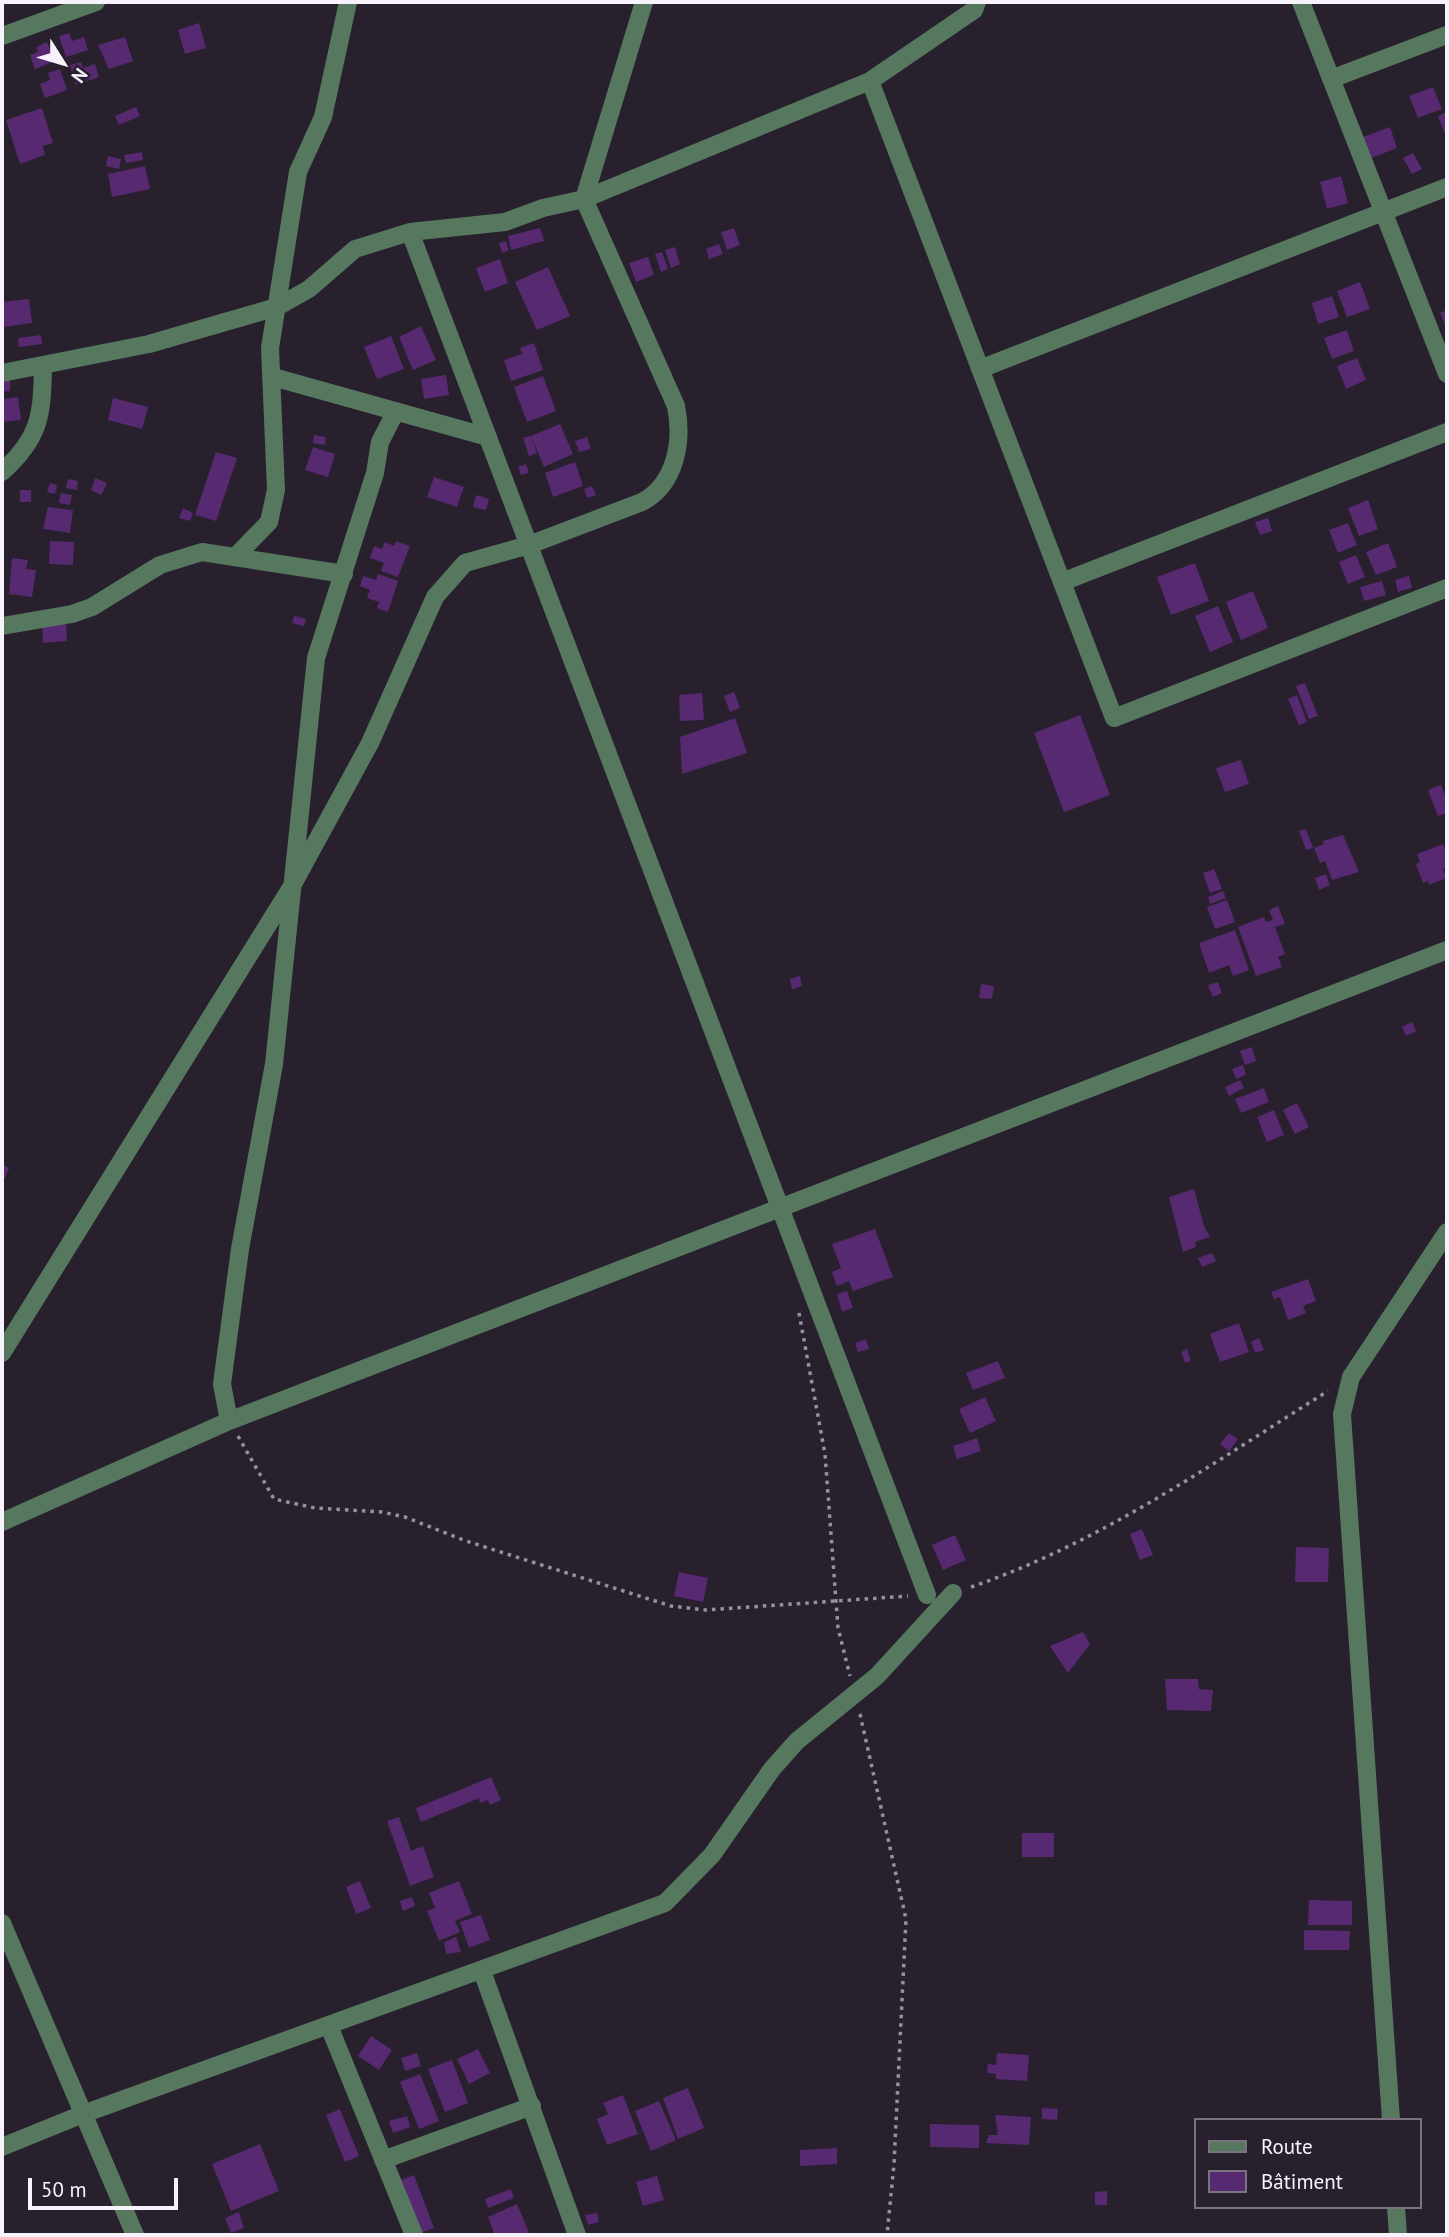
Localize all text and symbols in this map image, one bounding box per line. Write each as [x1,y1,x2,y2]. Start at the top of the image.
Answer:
north arrow [28,28,98,98]
text: N [66,63,93,88]
legend [1194,2118,1421,2209]
text: Route [1261,2133,1313,2160]
scale bar [32,2164,182,2208]
text: Bâtiment [1261,2168,1343,2195]
text: 50 m [41,2176,87,2203]

